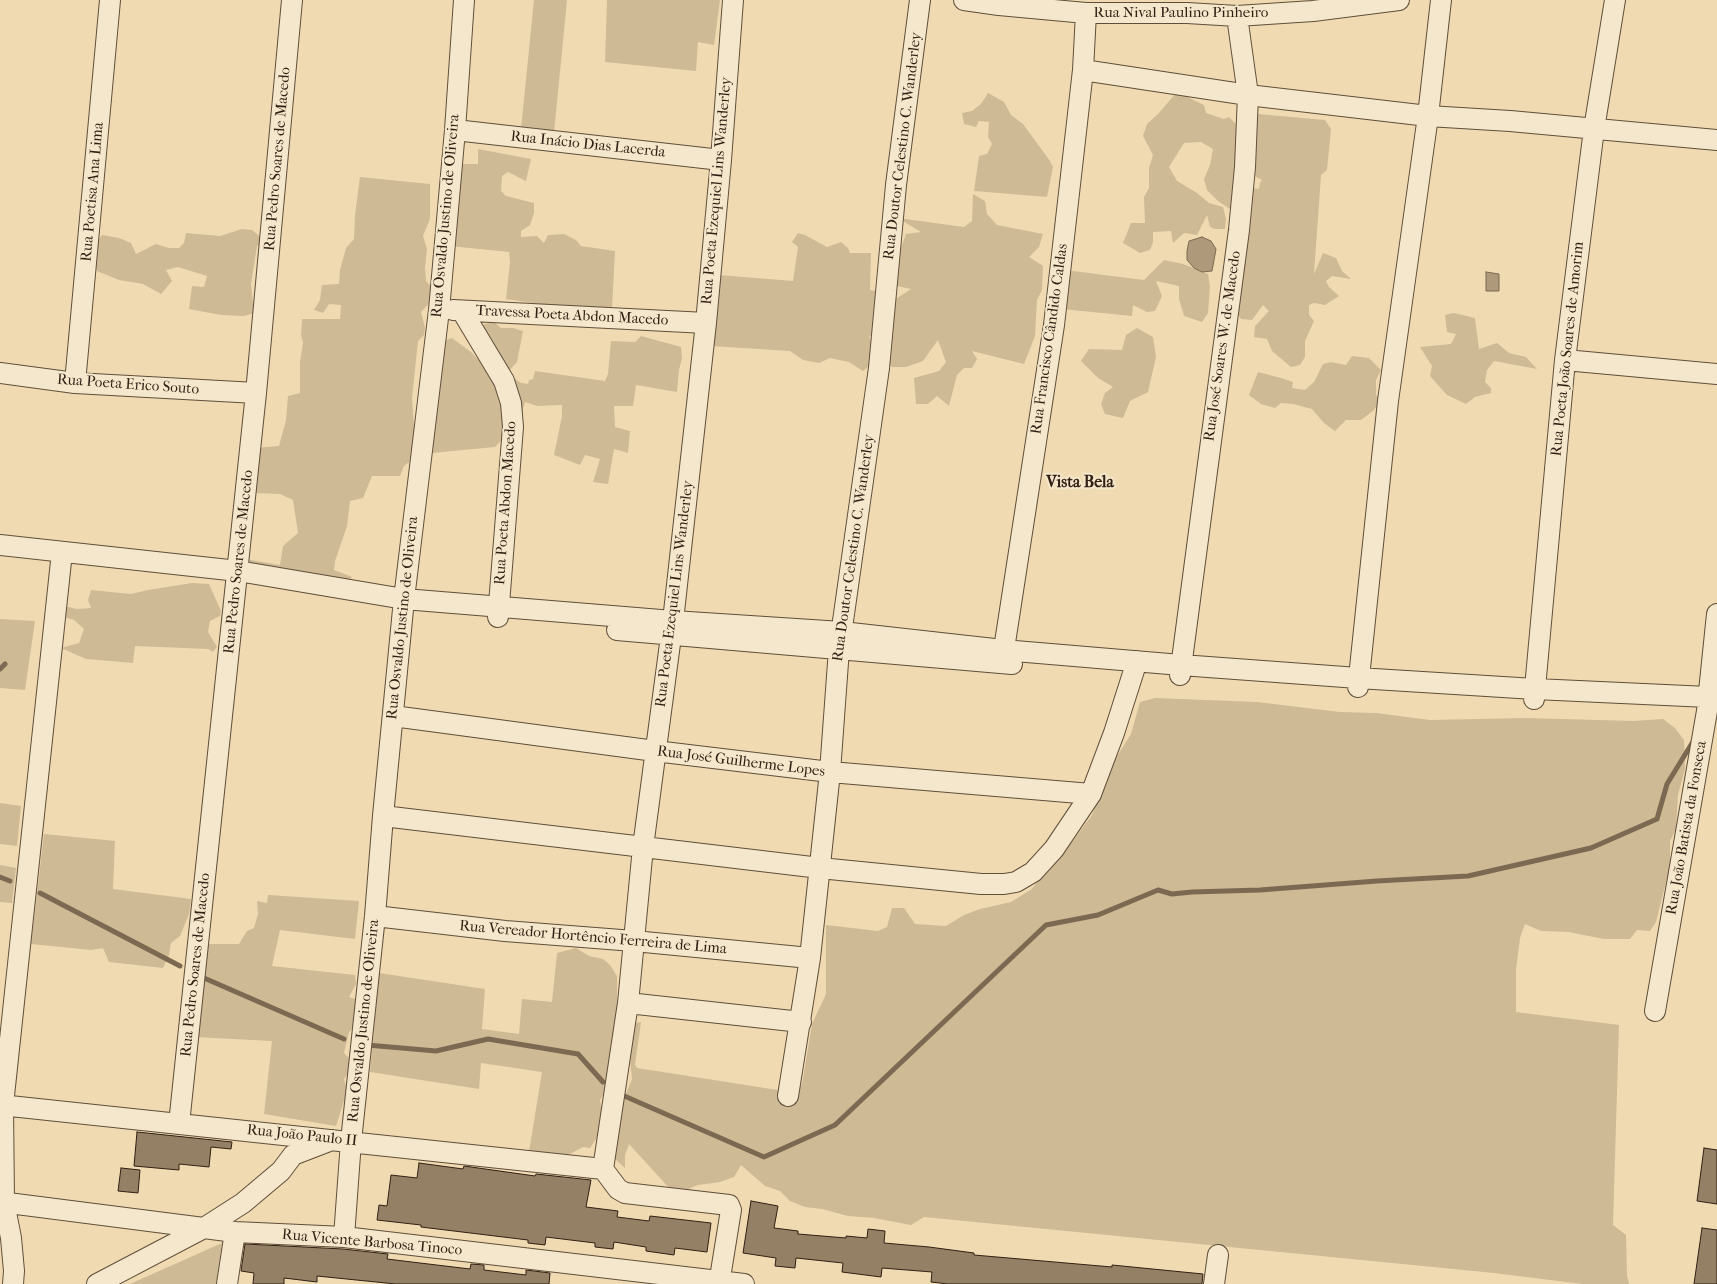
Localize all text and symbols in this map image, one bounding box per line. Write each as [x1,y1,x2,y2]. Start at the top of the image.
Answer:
street label: Rua Nival Paulino Pinheiro [1094,4,1268,22]
street label: Rua Doutor Celestino C. Wanderley [880,31,926,261]
street label: Rua Pedro Soares de Macedo [261,66,295,252]
street label: Rua Poeta Ezequiel Lins Wanderley [698,76,736,306]
street label: Rua Osvaldo Justino de Oliveira [428,114,464,318]
street label: Rua Poetisa Ana Lima [78,122,108,262]
street label: Rua Inácio Dias Lacerda [510,128,666,162]
street label: Rua Poeta João Soares de Amorim [1548,241,1588,457]
street label: Rua Francisco Cândido Caldas [1028,243,1072,435]
street label: Rua José Soares W. de Macedo [1201,250,1245,442]
street label: Travessa Poeta Abdon Macedo [475,302,669,330]
street label: Rua Poeta Erico Souto [56,371,200,399]
street label: Rua Poeta Abdon Macedo [491,420,521,586]
street label: Rua Doutor Celestino C. Wanderley [829,433,879,663]
street label: Rua Pedro Soares de Macedo [220,469,258,655]
district label: Vista Bela [1046,473,1114,493]
street label: Rua Poeta Ezequiel Lins Wanderley [652,480,698,708]
street label: Rua Osvaldo Justino de Oliveira [383,516,423,720]
street label: Rua João Batista da Fonseca [1663,740,1711,916]
street label: Rua José Guilherme Lopes [656,743,826,781]
street label: Rua Pedro Soares de Macedo [177,872,215,1058]
street label: Rua Vereador Hortêncio Ferreira de Lima [459,917,727,959]
street label: Rua Osvaldo Justino de Oliveira [344,919,384,1123]
street label: Rua João Paulo II [246,1121,358,1151]
street label: Rua Vicente Barbosa Tinoco [281,1226,463,1260]

